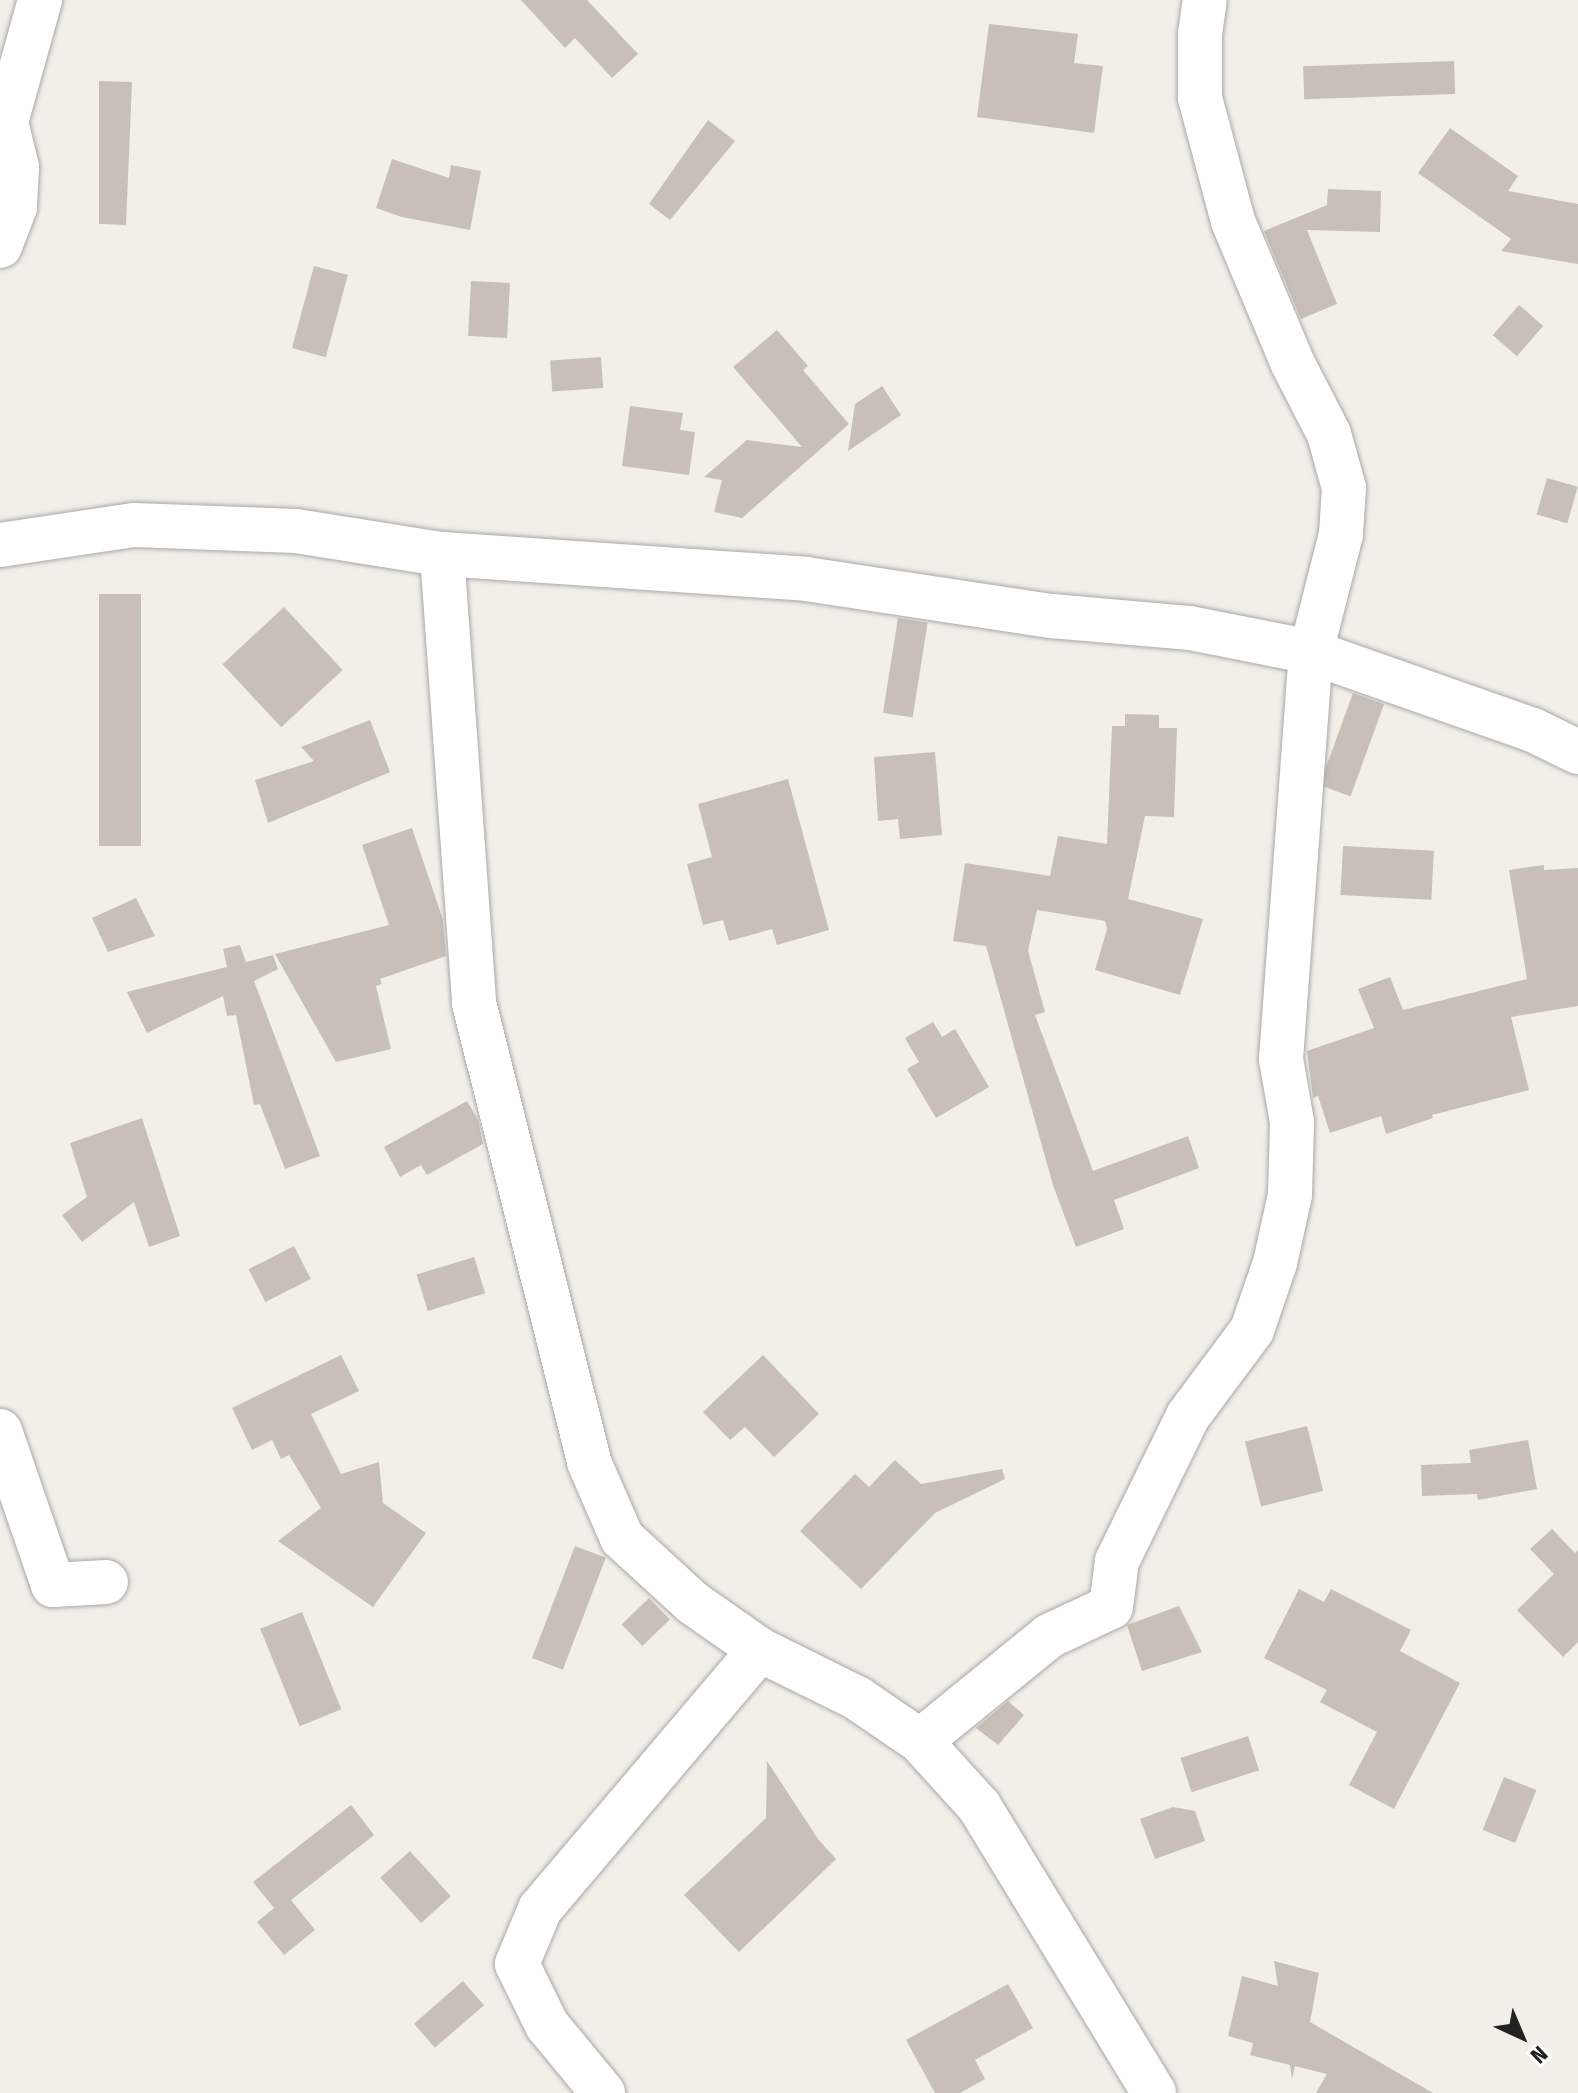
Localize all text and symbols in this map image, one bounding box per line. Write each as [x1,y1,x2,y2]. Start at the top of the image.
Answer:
north arrow [1482,1997,1562,2077]
text: N [1525,2040,1553,2069]

